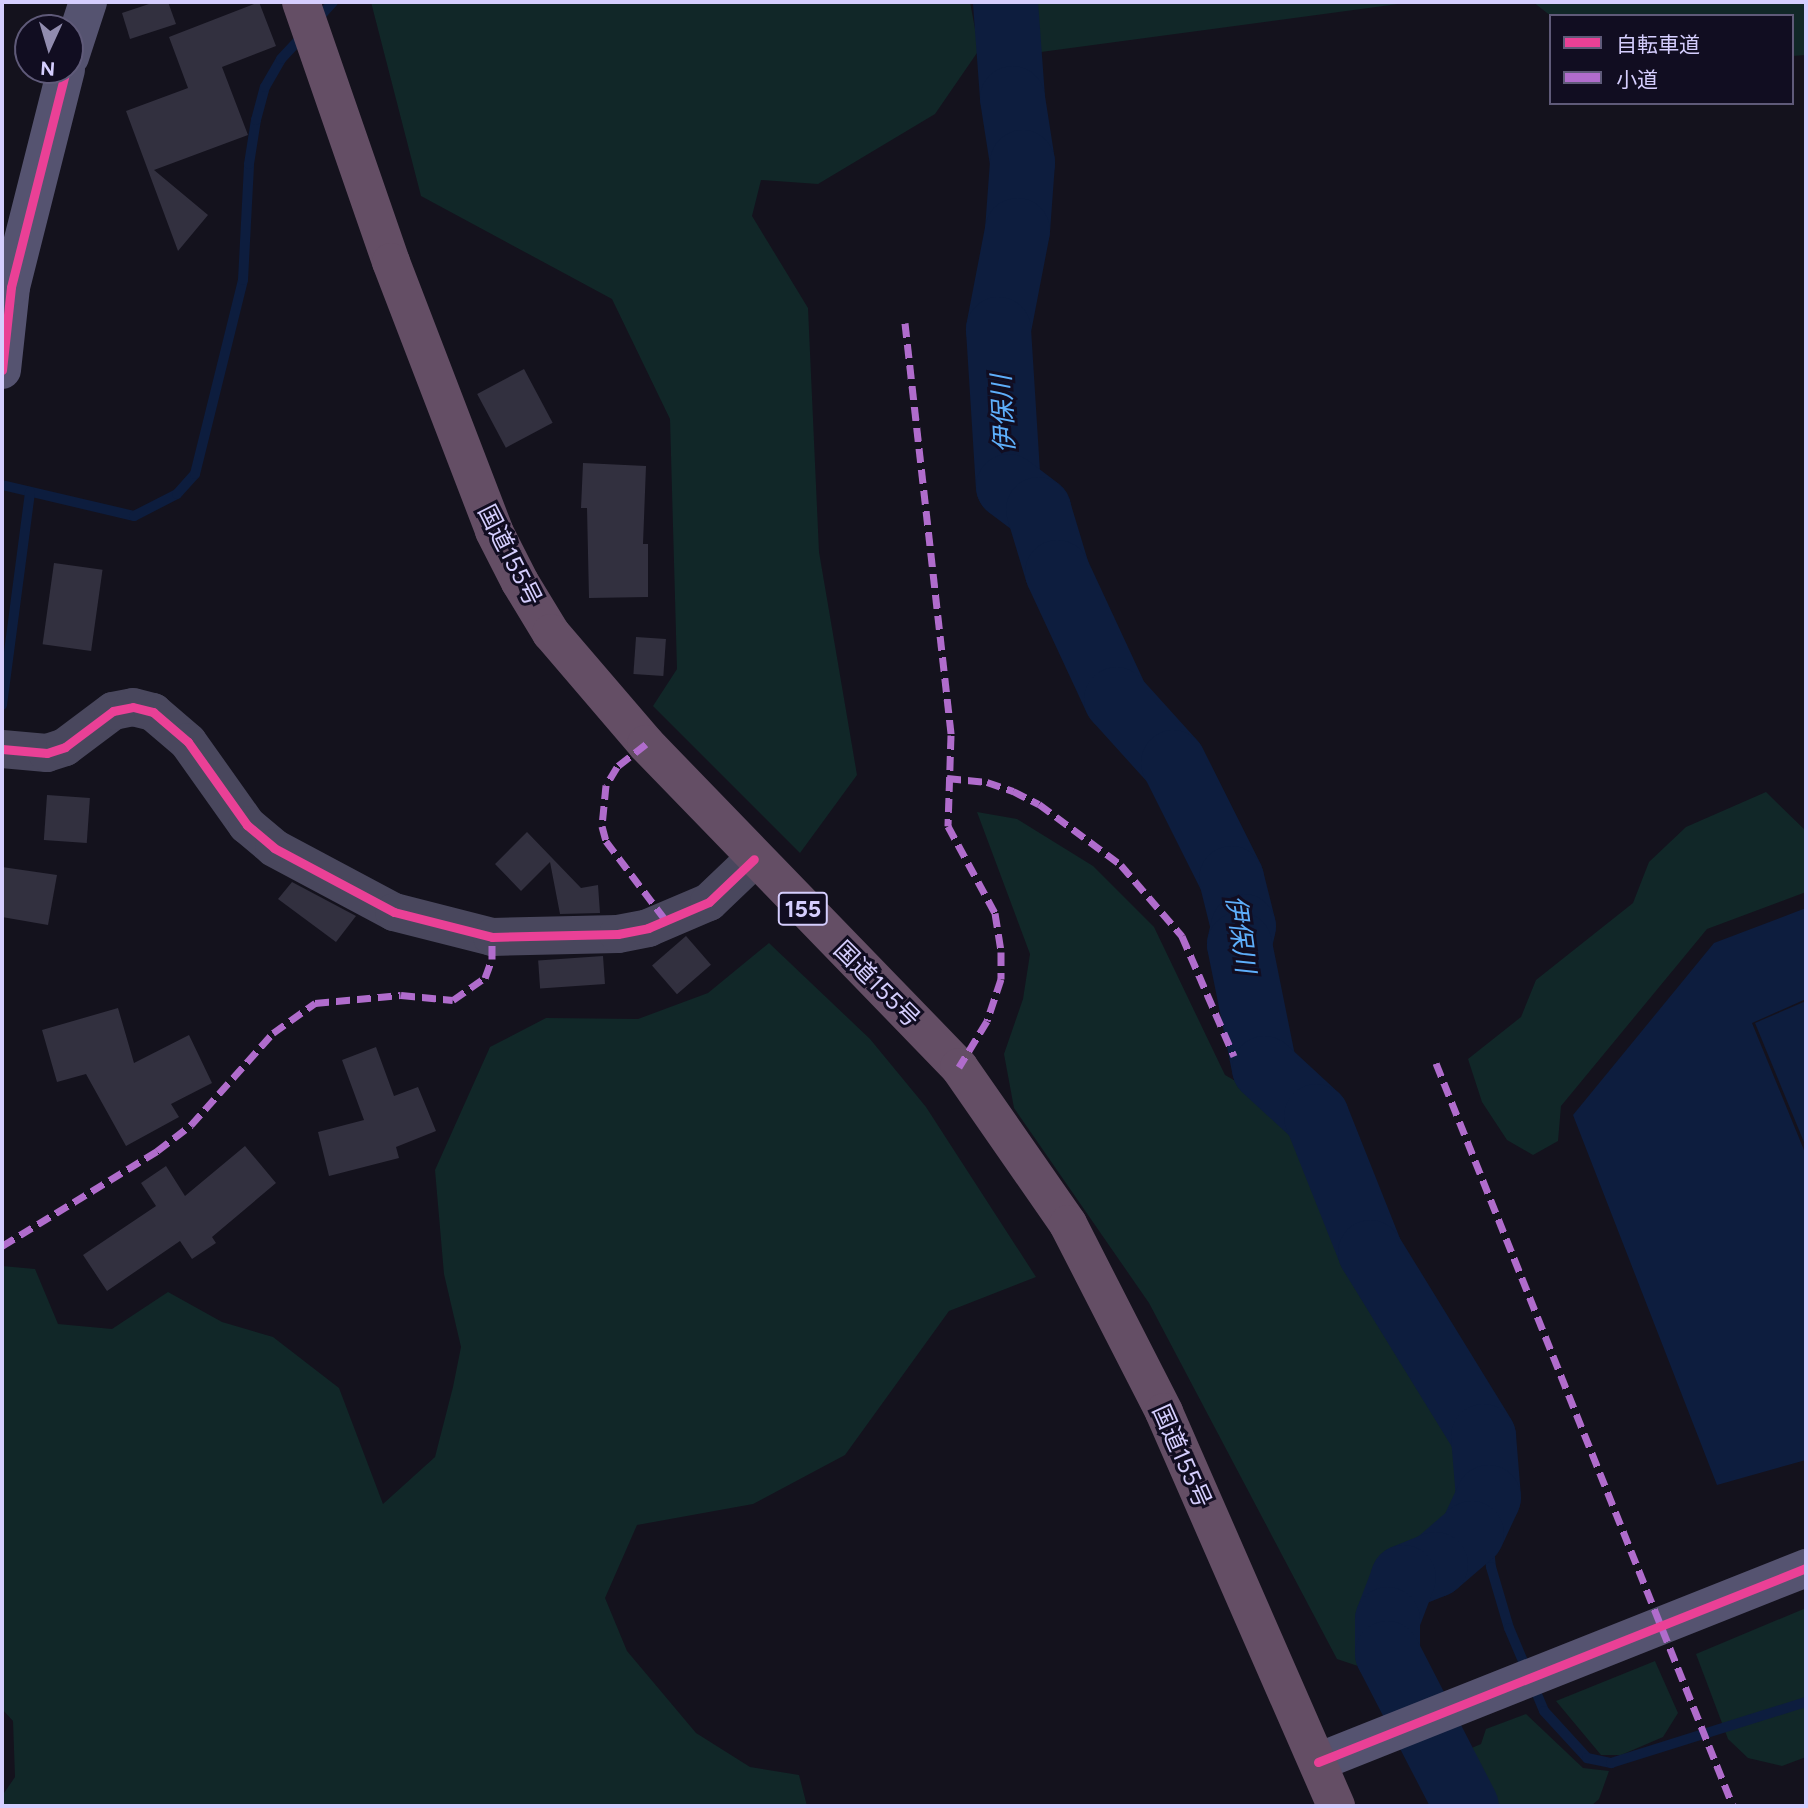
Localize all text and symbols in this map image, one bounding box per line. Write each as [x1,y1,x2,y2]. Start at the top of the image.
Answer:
north arrow [14,14,84,84]
legend [1549,14,1794,105]
text: 自転車道 [1616,32,1700,57]
text: N [40,56,56,80]
text: 小道 [1616,67,1658,92]
water label: 伊保川 [986,374,1022,454]
street label: 国道155号 [472,500,548,610]
road number: 155 [777,890,829,928]
water label: 伊保川 [1219,893,1261,975]
street label: 国道155号 [828,935,926,1033]
street label: 国道155号 [1147,1400,1217,1512]

